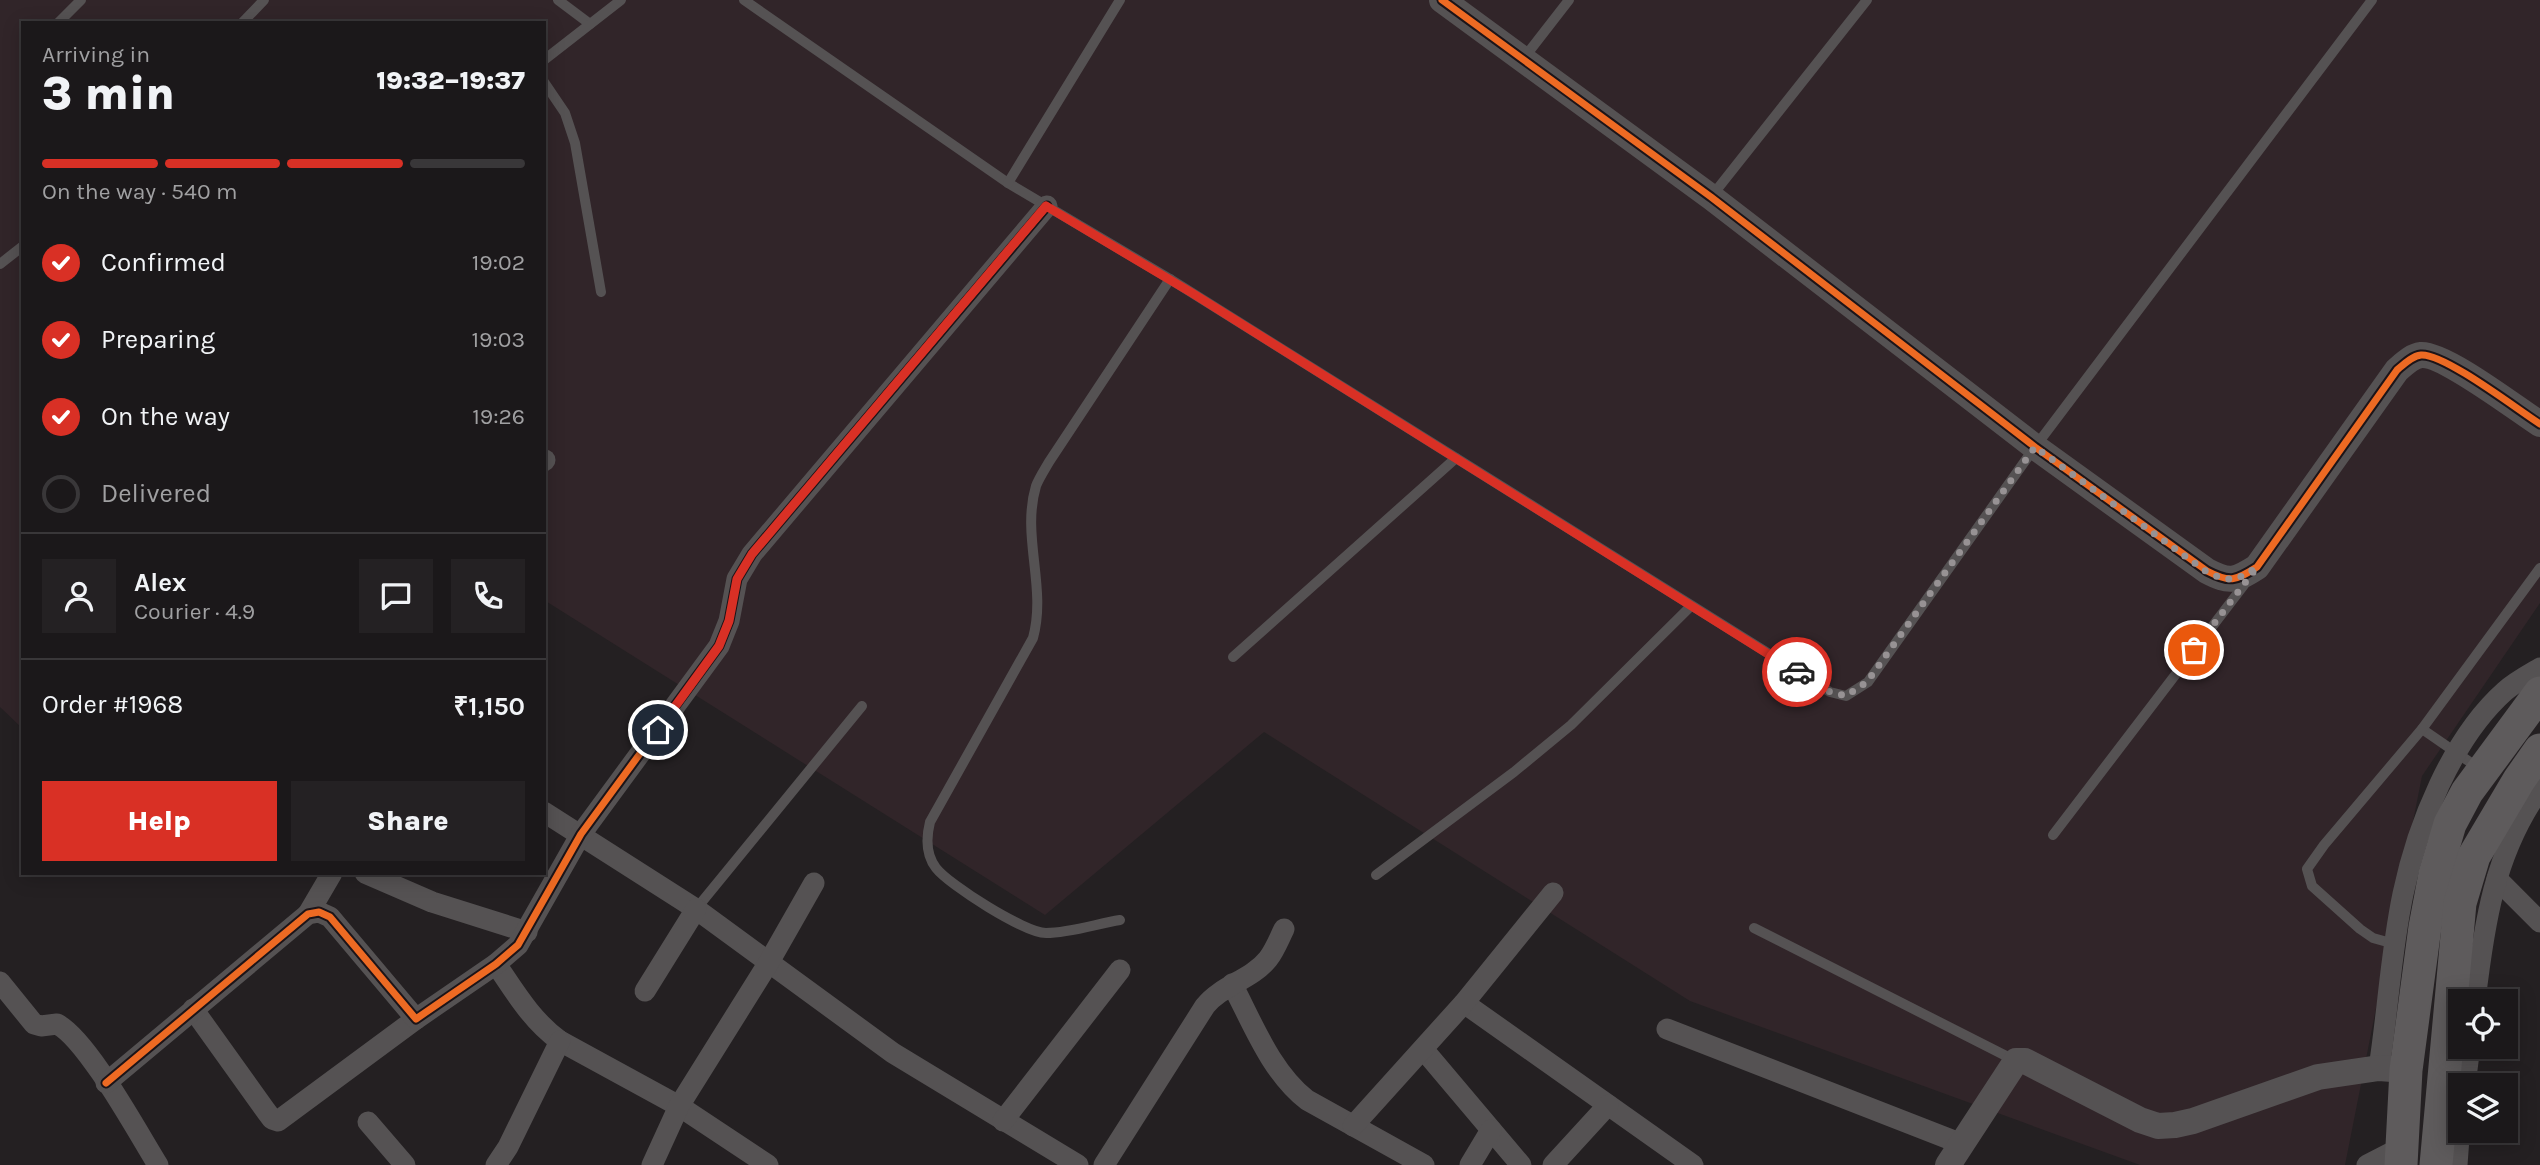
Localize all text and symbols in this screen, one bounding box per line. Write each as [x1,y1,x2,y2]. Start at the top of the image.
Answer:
text: Arriving in [42,41,150,68]
text: 19:32–19:37 [376,65,525,96]
text: 3 min [42,67,175,121]
text: On the way · 540 m [42,178,238,205]
icon: check [42,244,80,282]
text: Confirmed [101,247,226,278]
text: 19:02 [472,249,525,276]
icon: check [42,321,80,359]
text: Preparing [101,324,215,355]
text: 19:03 [472,326,525,353]
icon: check [42,398,80,436]
text: On the way [101,401,230,432]
text: 19:26 [472,403,525,430]
text: Delivered [101,478,211,509]
button: person [42,559,116,633]
button: chat [359,559,433,633]
button: phone [451,559,525,633]
text: Alex [134,567,186,598]
text: Courier · 4.9 [134,598,255,625]
pin [2164,620,2224,680]
icon: bag [2175,631,2213,669]
courier [1762,637,1832,707]
icon: car [1778,653,1816,691]
text: Order #1968 [42,689,183,720]
text: ₹1,150 [453,691,525,722]
pin [628,700,688,760]
icon: home [639,711,677,749]
button: Help [42,781,277,861]
button: Share [291,781,525,861]
map controls [2448,989,2518,1143]
button: locate [2448,989,2518,1059]
button: layers [2448,1073,2518,1143]

